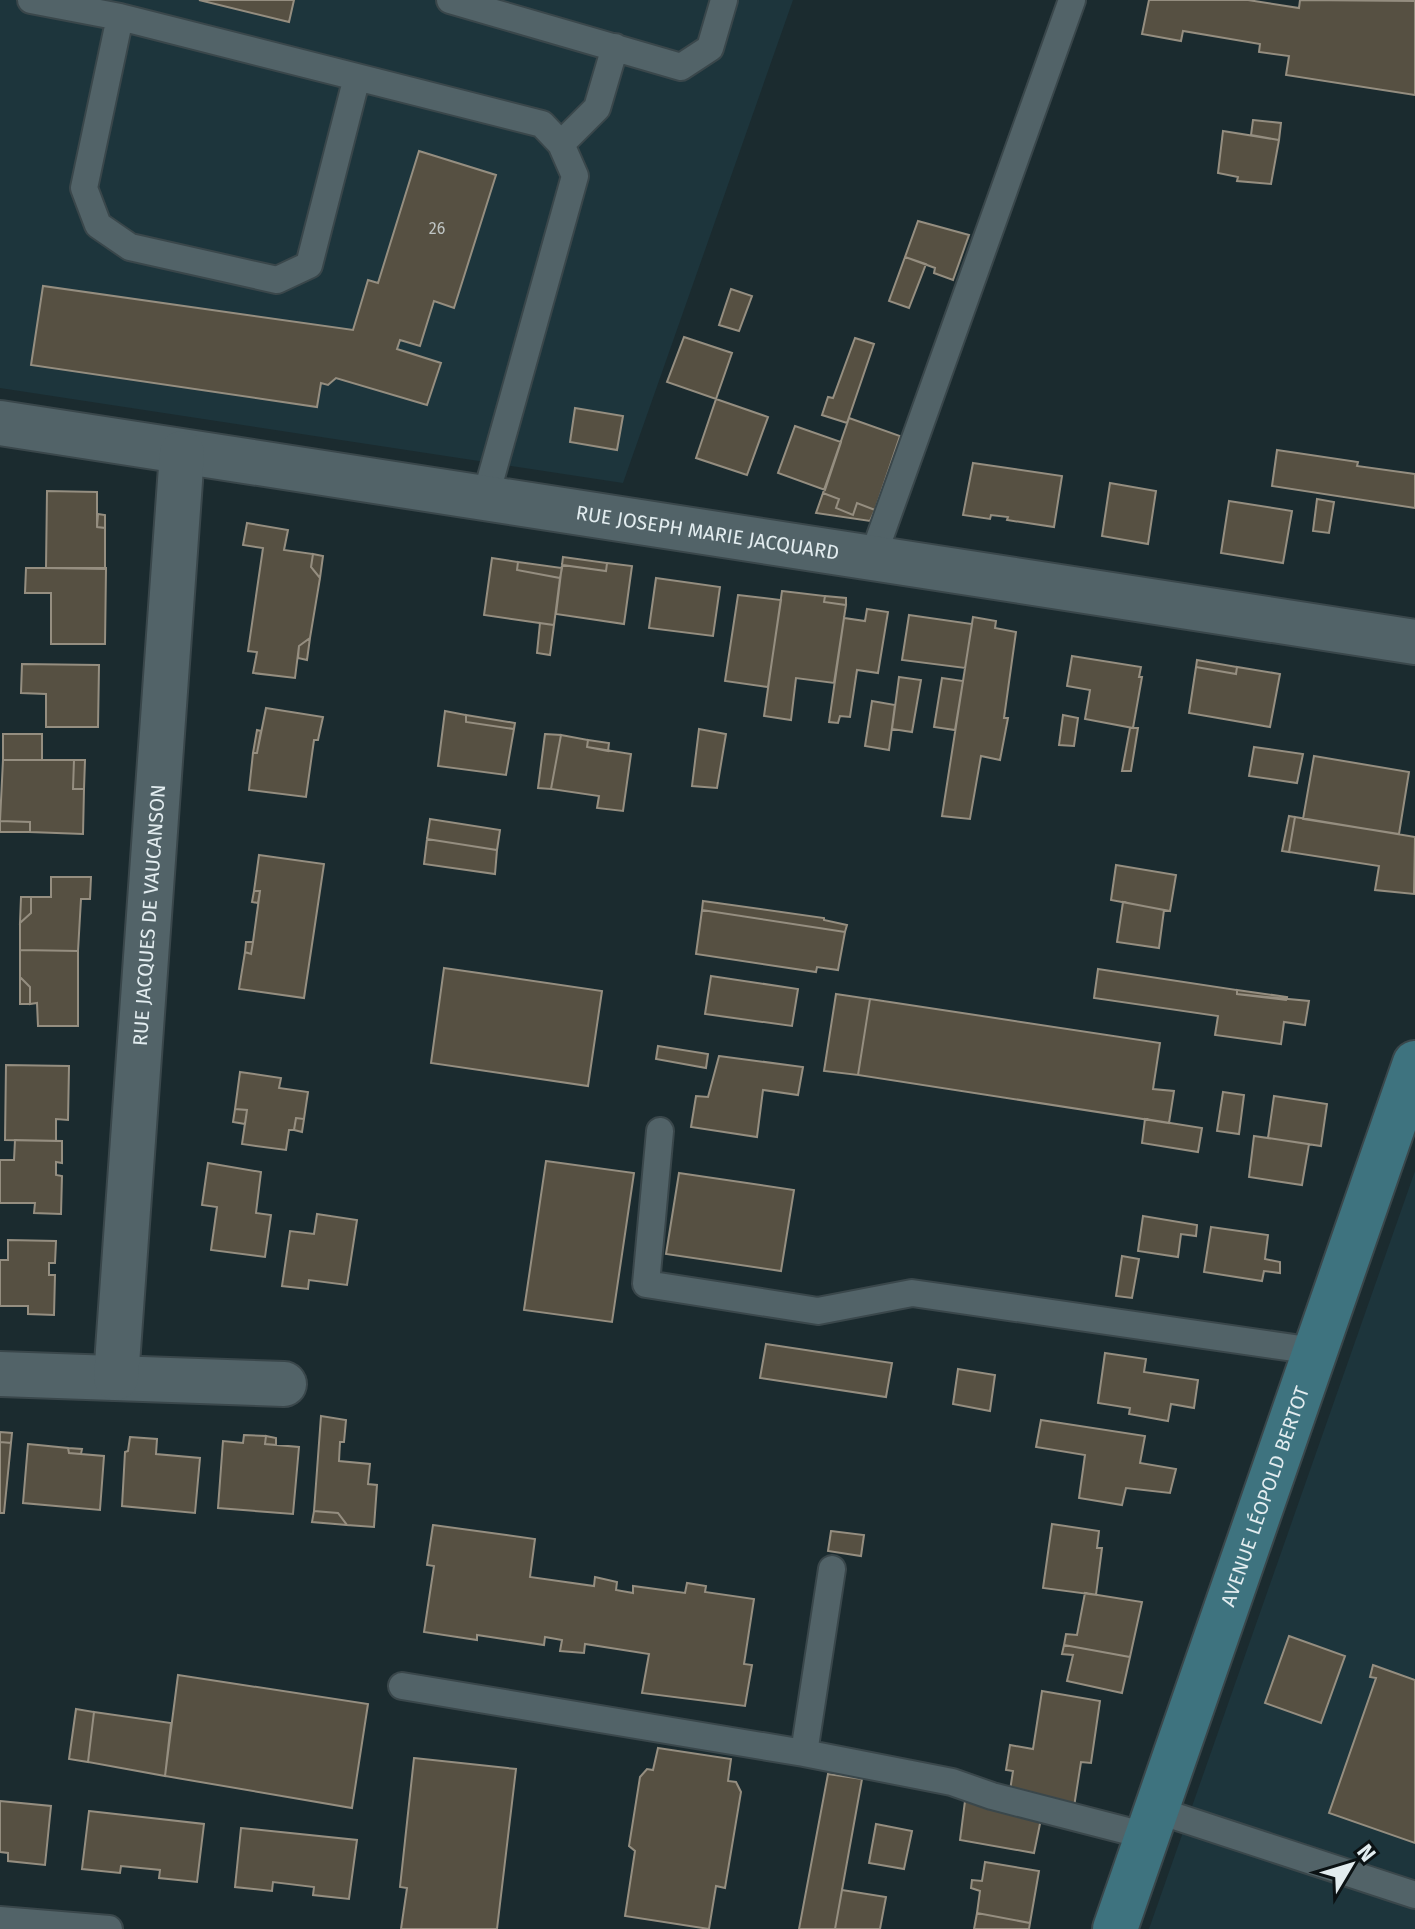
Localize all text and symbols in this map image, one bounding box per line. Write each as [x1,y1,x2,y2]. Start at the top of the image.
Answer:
house number: 26 [429,219,445,238]
street label: RUE JOSEPH MARIE JACQUARD [574,500,841,565]
street label: RUE JACQUES DE VAUCANSON [128,784,170,1047]
street label: AVENUE LÉOPOLD BERTOT [1216,1382,1314,1610]
north arrow [1311,1825,1391,1905]
text: N [1351,1839,1381,1867]

